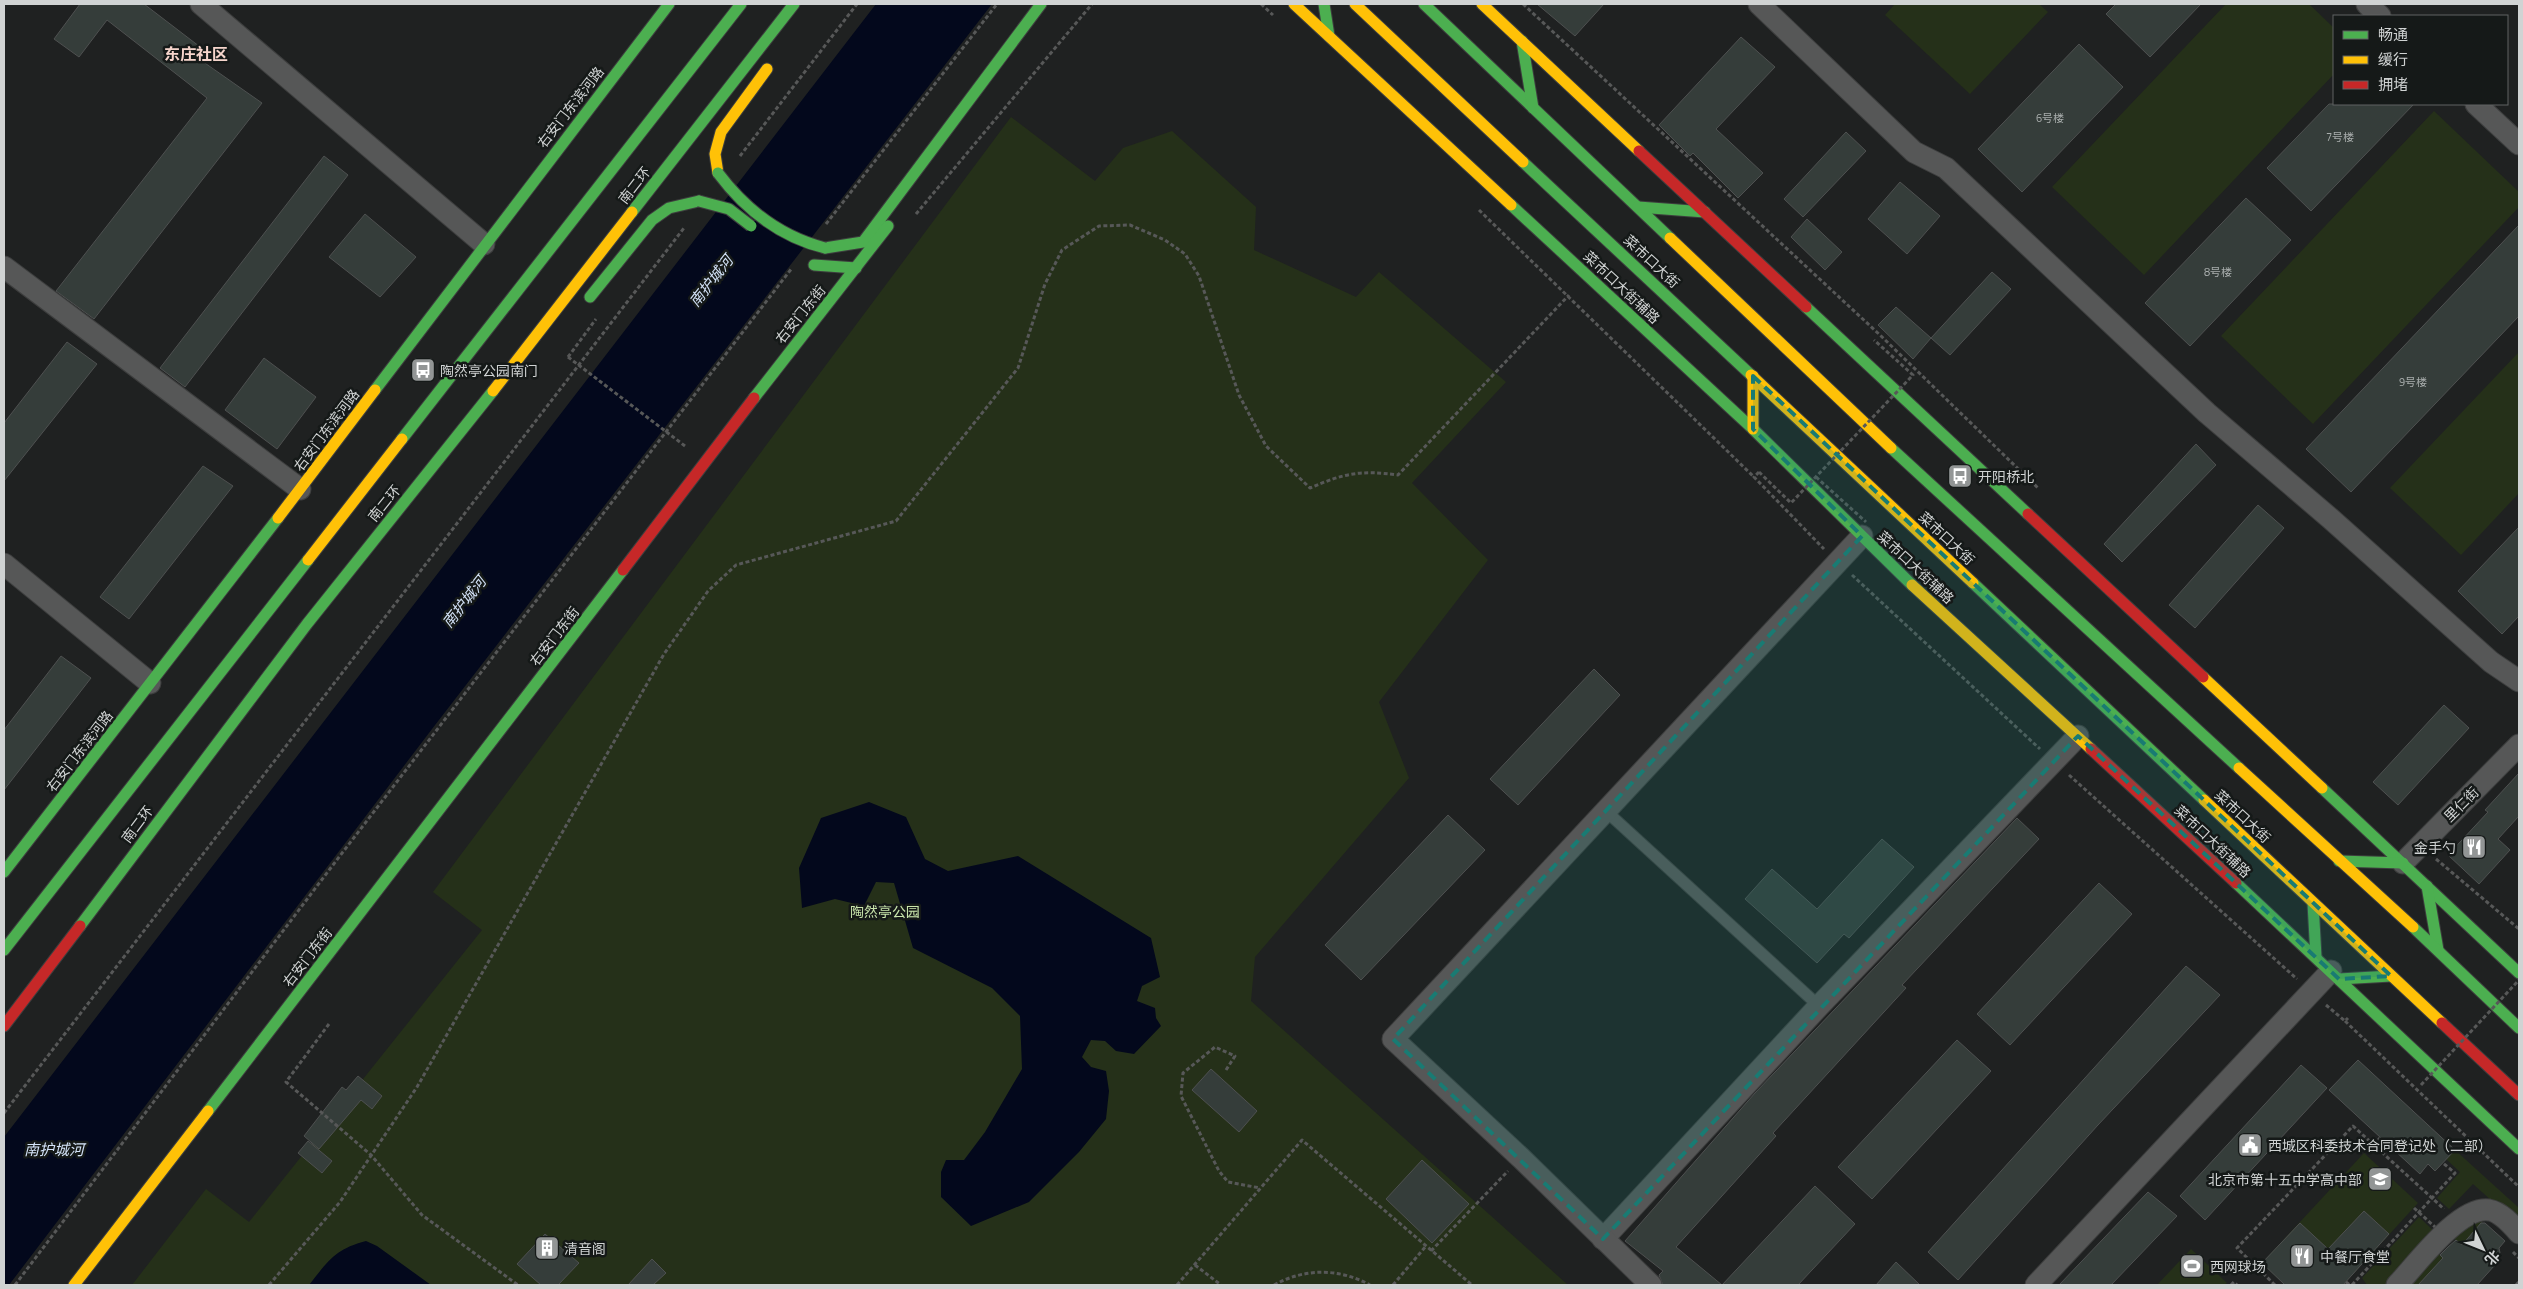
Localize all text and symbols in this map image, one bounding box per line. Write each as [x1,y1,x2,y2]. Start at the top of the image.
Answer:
legend [2333,15,2508,105]
text: 畅通 [2378,23,2408,46]
district label: 东庄社区 [164,42,228,66]
text: 缓行 [2378,48,2408,71]
street label: 右安门东滨河路 [532,62,608,152]
text: 拥堵 [2378,73,2408,96]
house number: 6号楼 [2036,110,2064,126]
house number: 7号楼 [2326,129,2354,145]
street label: 南二环 [613,162,655,208]
street label: 菜市口大街 [1619,229,1685,293]
street label: 菜市口大街辅路 [1579,246,1665,328]
water label: 南护城河 [683,248,740,312]
house number: 8号楼 [2204,264,2232,280]
street label: 右安门东街 [770,280,830,348]
bus stop icon: 陶然亭公园南门 [410,357,436,383]
place label: 陶然亭公园南门 [440,360,538,381]
house number: 9号楼 [2399,374,2427,390]
street label: 右安门东滨河路 [288,385,364,475]
bus stop icon: 开阳桥北 [1947,463,1973,489]
place label: 开阳桥北 [1978,466,2034,487]
street label: 南二环 [363,480,405,526]
street label: 菜市口大街 [1914,506,1980,570]
street label: 菜市口大街辅路 [1873,526,1959,608]
water label: 南护城河 [436,569,493,633]
street label: 右安门东街 [524,602,584,670]
street label: 右安门东滨河路 [41,706,117,796]
street label: 里仁街 [2439,782,2483,826]
street label: 菜市口大街 [2210,784,2276,848]
street label: 菜市口大街辅路 [2170,800,2256,882]
street label: 南二环 [116,801,158,847]
restaurant icon: 金手勺 [2461,834,2487,860]
place label: 金手勺 [2414,837,2456,858]
park label: 陶然亭公园 [850,901,920,922]
street label: 右安门东街 [277,923,337,991]
public building icon: 西城区科委技术合同登记处（二部） [2237,1132,2263,1158]
place label: 西城区科委技术合同登记处（二部） [2268,1135,2492,1156]
water label: 南护城河 [24,1138,87,1161]
school or university icon: 北京市第十五中学高中部 [2367,1166,2393,1192]
place label: 北京市第十五中学高中部 [2208,1169,2362,1190]
north arrow [2458,1224,2508,1274]
building icon: 清音阁 [534,1235,560,1261]
place label: 清音阁 [564,1238,606,1259]
restaurant icon: 中餐厅食堂 [2289,1243,2315,1269]
place label: 中餐厅食堂 [2320,1246,2390,1267]
text: 北 [2480,1246,2505,1270]
sports icon: 西网球场 [2179,1253,2205,1279]
place label: 西网球场 [2210,1256,2266,1277]

